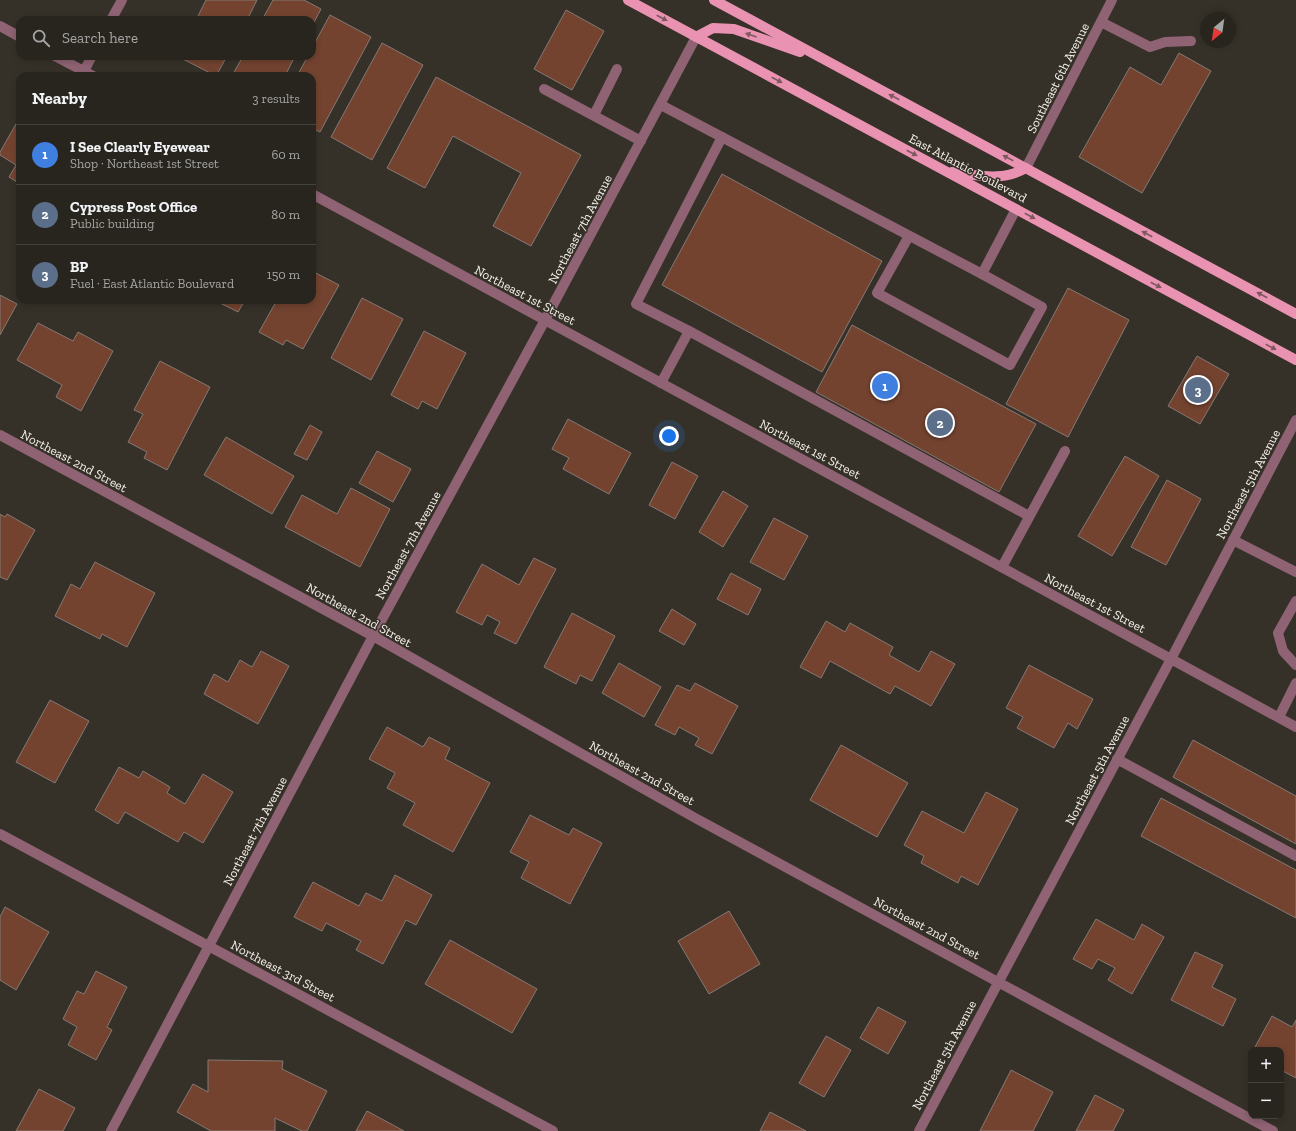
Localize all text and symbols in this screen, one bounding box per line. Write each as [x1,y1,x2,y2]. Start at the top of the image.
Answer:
north arrow [1200,12,1236,48]
one-way arrow [656,15,668,22]
search box [16,16,316,60]
street label: Southeast 6th Avenue [1024,20,1092,136]
icon: search [30,27,52,49]
text: Search here [62,29,138,47]
one-way arrow [745,32,757,38]
one-way arrow [771,77,783,83]
text: Nearby [32,88,87,108]
text: 3 results [252,91,300,106]
one-way arrow [888,93,900,100]
street label: East Atlantic Boulevard [906,131,1030,205]
text: I See Clearly Eyewear [70,138,210,156]
text: 1 [42,147,48,162]
text: 60 m [271,147,300,162]
one-way arrow [906,150,918,156]
one-way arrow [1002,155,1014,162]
text: Shop · Northeast 1st Street [70,156,219,171]
street label: Northeast 7th Avenue [545,172,615,286]
text: Cypress Post Office [70,198,197,216]
text: 2 [42,207,48,222]
text: 80 m [271,207,300,222]
one-way arrow [1024,213,1035,220]
text: Public building [70,216,154,231]
one-way arrow [1141,230,1153,237]
text: BP [70,258,88,276]
street label: Northeast 1st Street [472,262,578,328]
text: 3 [42,267,48,282]
text: 150 m [267,267,300,282]
text: Fuel · East Atlantic Boulevard [70,276,234,291]
one-way arrow [1151,281,1162,288]
one-way arrow [1256,292,1268,299]
one-way arrow [1265,343,1277,350]
pin: 1 [872,371,898,401]
pin: 3 [1185,375,1211,405]
pin: 2 [927,408,953,438]
street label: Northeast 1st Street [757,416,863,482]
your location [659,426,679,446]
street label: Northeast 2nd Street [18,427,130,495]
street label: Northeast 5th Avenue [1213,427,1283,541]
street label: Northeast 7th Avenue [372,488,444,602]
street label: Northeast 1st Street [1042,570,1148,636]
street label: Northeast 2nd Street [304,580,414,650]
street label: Northeast 5th Avenue [1062,713,1132,827]
street label: Northeast 2nd Street [587,738,697,808]
street label: Northeast 7th Avenue [220,774,290,888]
street label: Northeast 2nd Street [871,894,983,962]
street label: Northeast 3rd Street [228,937,338,1005]
street label: Northeast 5th Avenue [909,998,979,1112]
map controls [1248,1047,1284,1119]
button: + [1248,1047,1284,1083]
button: − [1248,1083,1284,1119]

